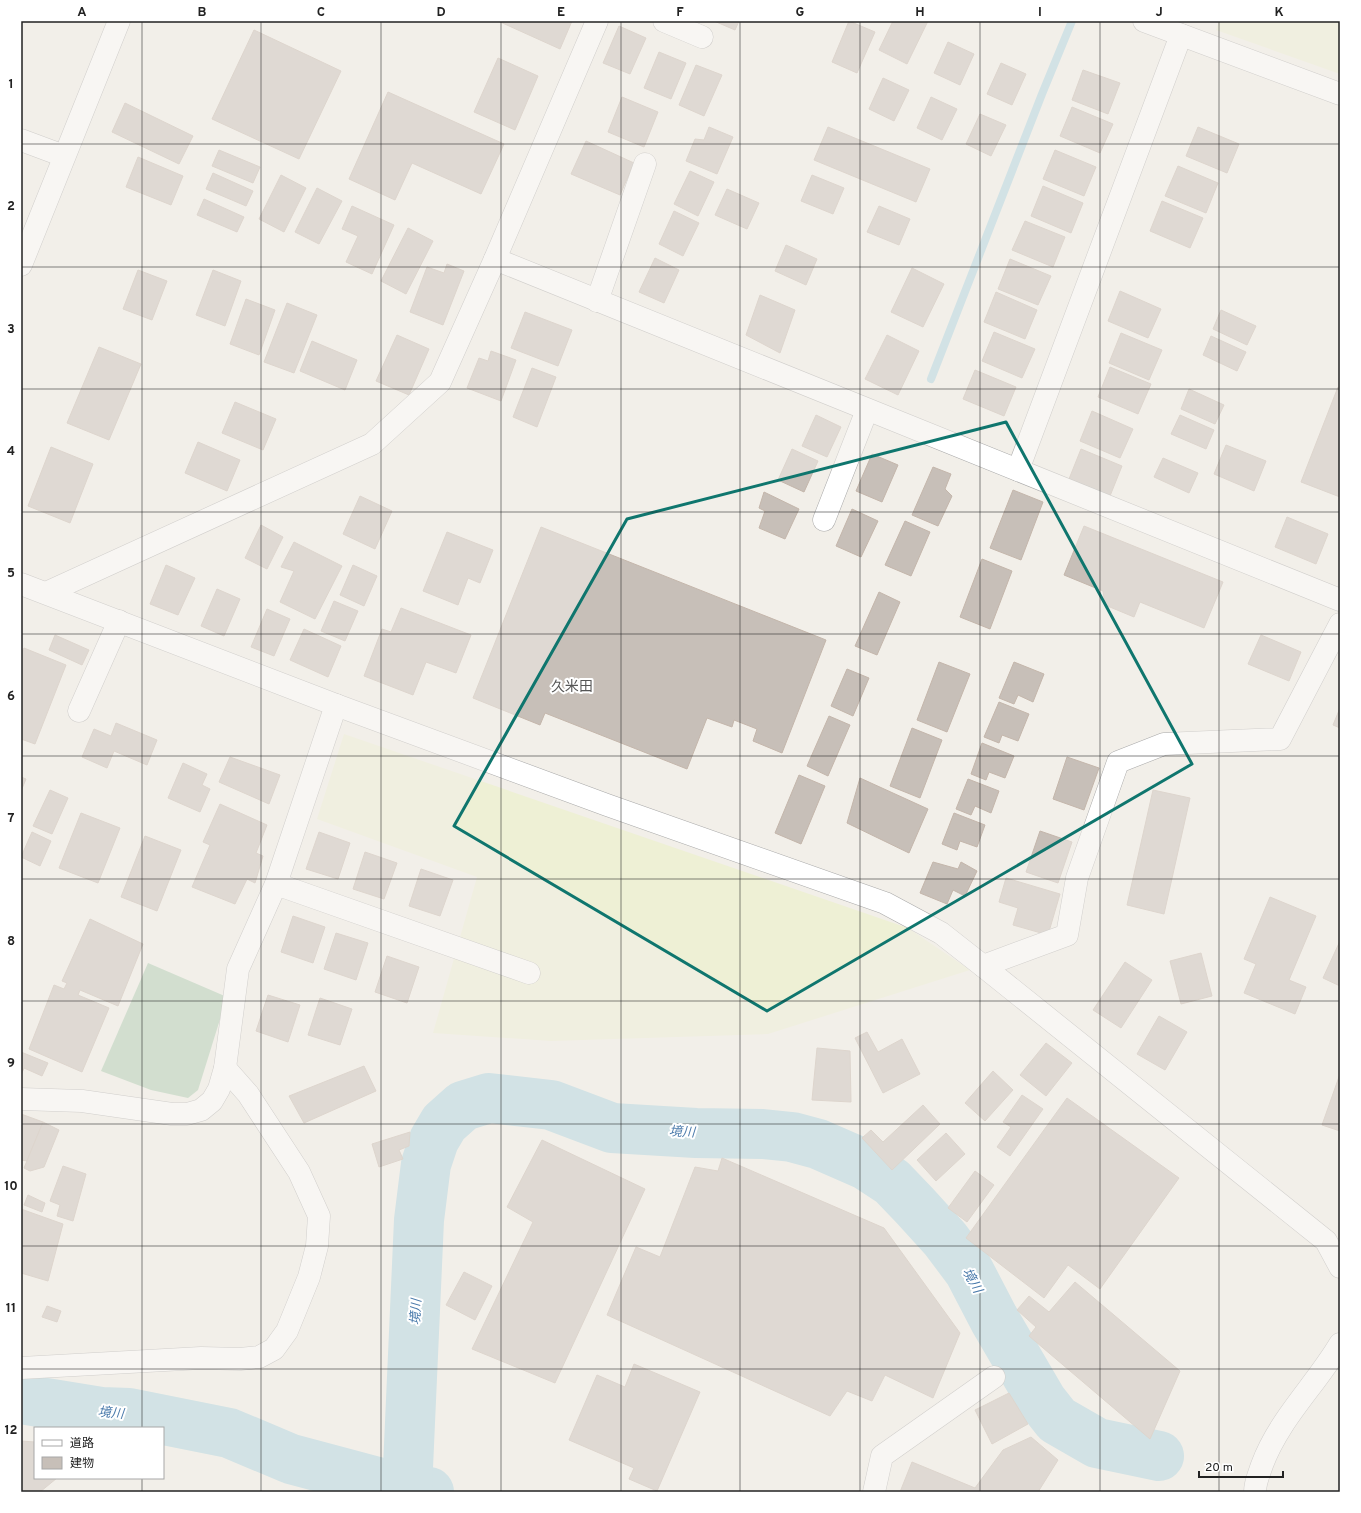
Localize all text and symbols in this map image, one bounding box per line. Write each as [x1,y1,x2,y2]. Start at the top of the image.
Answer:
text: A [77,5,87,21]
text: B [198,5,207,21]
text: C [317,5,325,21]
text: D [436,5,446,21]
text: E [557,5,565,21]
text: F [676,5,684,21]
text: G [796,5,805,21]
text: H [915,5,925,21]
text: I [1038,5,1042,21]
text: J [1155,5,1163,21]
text: K [1274,5,1284,21]
text: 1 [8,77,14,93]
text: 2 [7,199,15,215]
text: 3 [7,322,15,338]
text: 4 [7,444,15,460]
text: 5 [7,566,15,582]
district label: 久米田 [551,679,593,696]
text: 6 [7,689,15,705]
text: 7 [8,811,15,827]
text: 8 [7,934,15,950]
text: 9 [7,1056,15,1072]
water label: 境川 [668,1124,697,1142]
text: 10 [4,1179,18,1195]
water label: 境川 [958,1266,986,1298]
water label: 境川 [408,1297,426,1326]
text: 11 [6,1301,16,1317]
water label: 境川 [97,1405,126,1423]
text: 12 [4,1423,18,1439]
legend [34,1427,164,1479]
text: 道路 [70,1436,94,1452]
scale bar [1199,1453,1283,1479]
text: 建物 [70,1456,94,1472]
text: 20 m [1205,1460,1233,1476]

